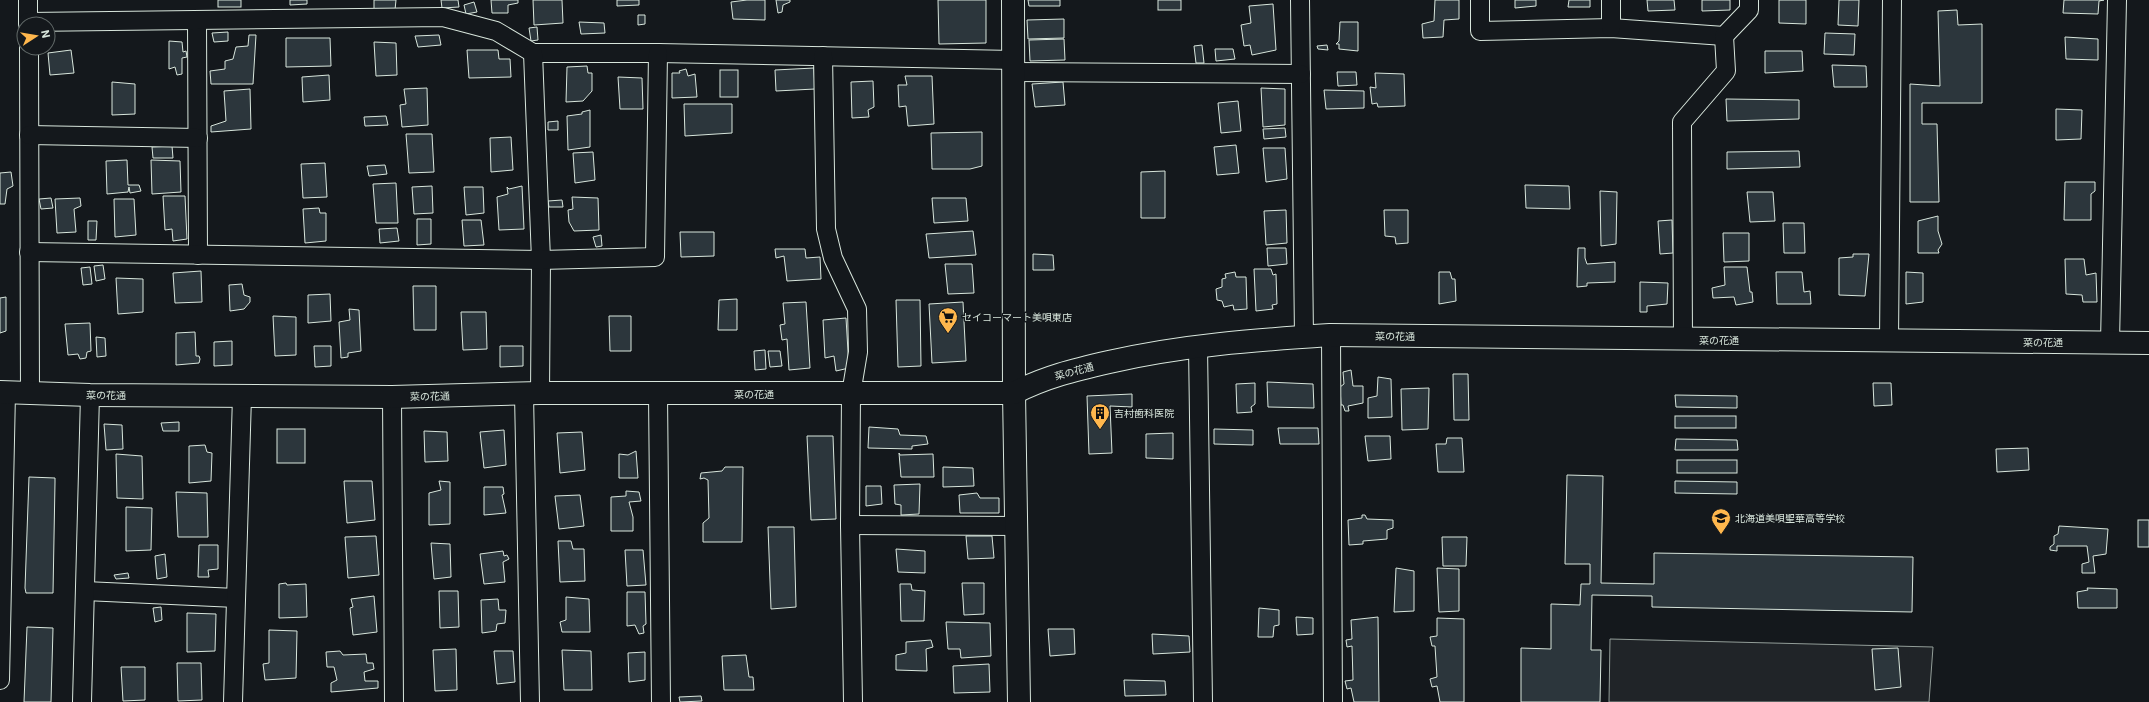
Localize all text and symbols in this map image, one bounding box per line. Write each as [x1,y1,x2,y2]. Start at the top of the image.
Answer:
north arrow [16,16,56,56]
text: N [38,29,53,39]
supermarket icon: セイコーマート美唄東店 [937,306,959,334]
place label: セイコーマート美唄東店 [962,312,1072,323]
street label: 菜の花通 [1375,331,1415,342]
street label: 菜の花通 [1699,335,1739,346]
street label: 菜の花通 [2023,337,2063,348]
street label: 菜の花通 [1053,361,1095,382]
street label: 菜の花通 [734,389,774,400]
street label: 菜の花通 [86,390,126,401]
street label: 菜の花通 [410,391,450,402]
building icon: 吉村歯科医院 [1089,402,1111,430]
place label: 吉村歯科医院 [1114,408,1174,419]
school or university icon: 北海道美唄聖華高等学校 [1710,507,1732,535]
place label: 北海道美唄聖華高等学校 [1735,513,1845,524]

